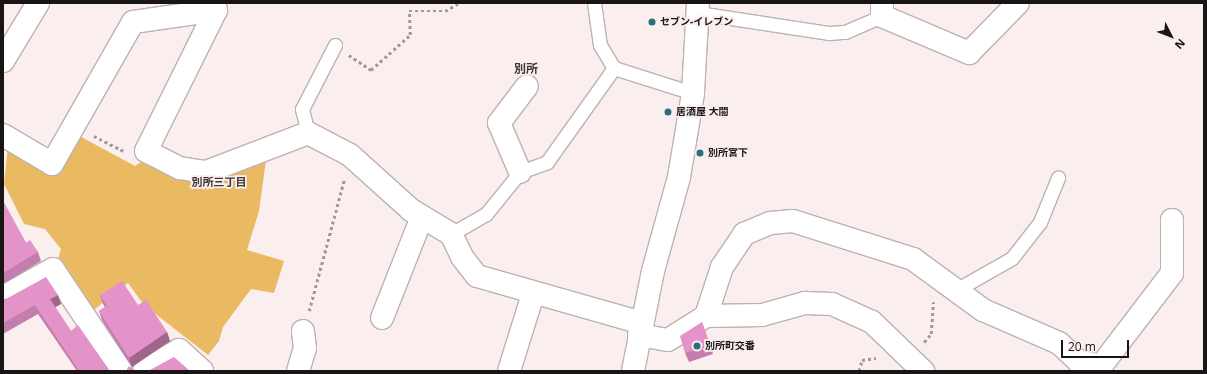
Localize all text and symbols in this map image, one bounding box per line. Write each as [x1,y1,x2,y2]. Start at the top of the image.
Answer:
place label: セブン-イレブン [660,16,733,28]
north arrow [1151,16,1191,56]
marker: セブン-イレブン [647,17,657,27]
text: N [1172,36,1189,53]
district label: 別所 [514,62,538,76]
place label: 居酒屋 大閤 [676,106,729,118]
marker: 居酒屋 大閤 [663,107,673,117]
place label: 別所宮下 [708,147,748,159]
marker: 別所宮下 [695,148,705,158]
district label: 別所三丁目 [192,175,246,189]
scale bar [1063,332,1131,358]
text: 20 m [1068,338,1096,355]
place label: 別所町交番 [705,340,755,352]
marker: 別所町交番 [692,341,702,351]

